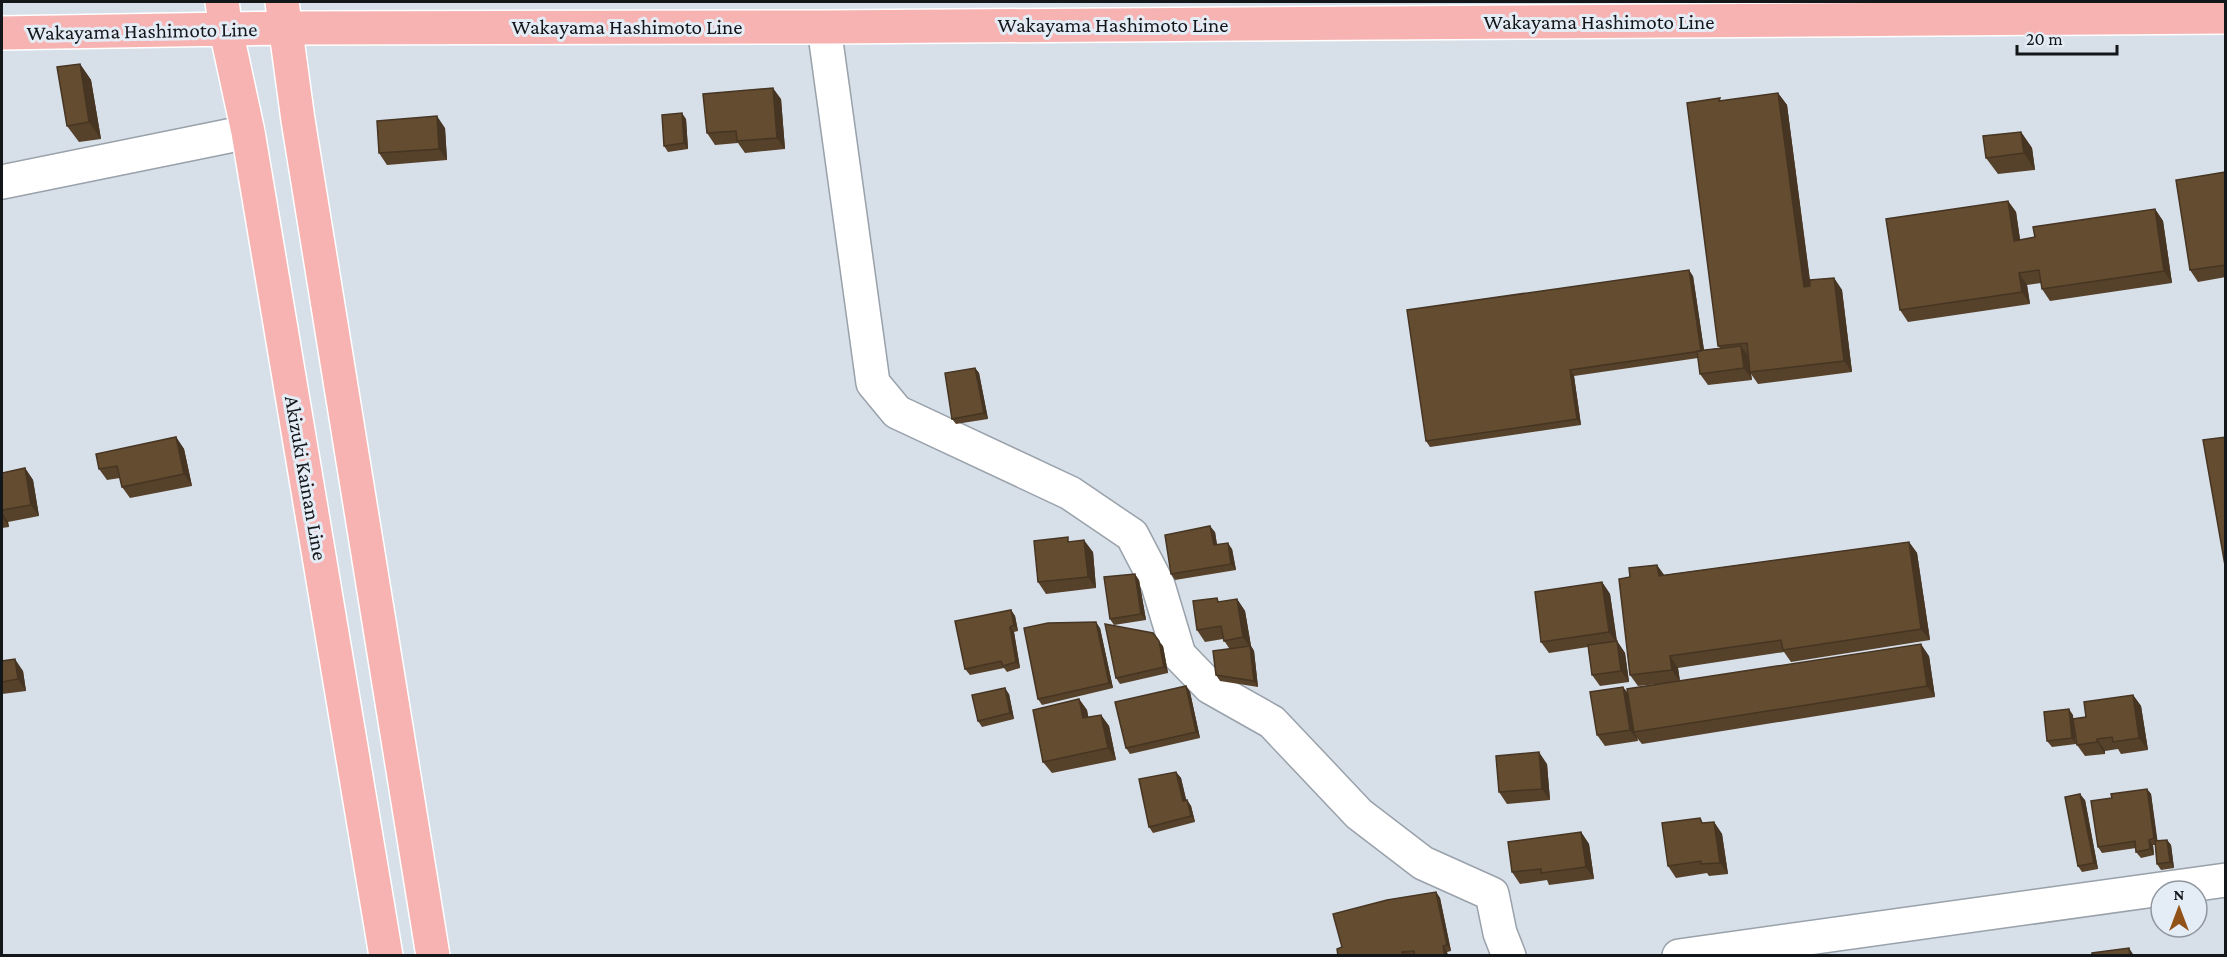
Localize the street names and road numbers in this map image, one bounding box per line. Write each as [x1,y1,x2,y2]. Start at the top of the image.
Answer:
street label: Wakayama Hashimoto Line [1484,10,1714,34]
street label: Wakayama Hashimoto Line [998,13,1228,37]
street label: Wakayama Hashimoto Line [512,15,742,39]
street label: Wakayama Hashimoto Line [26,17,258,45]
street label: Akizuki Kainan Line [280,394,332,562]

